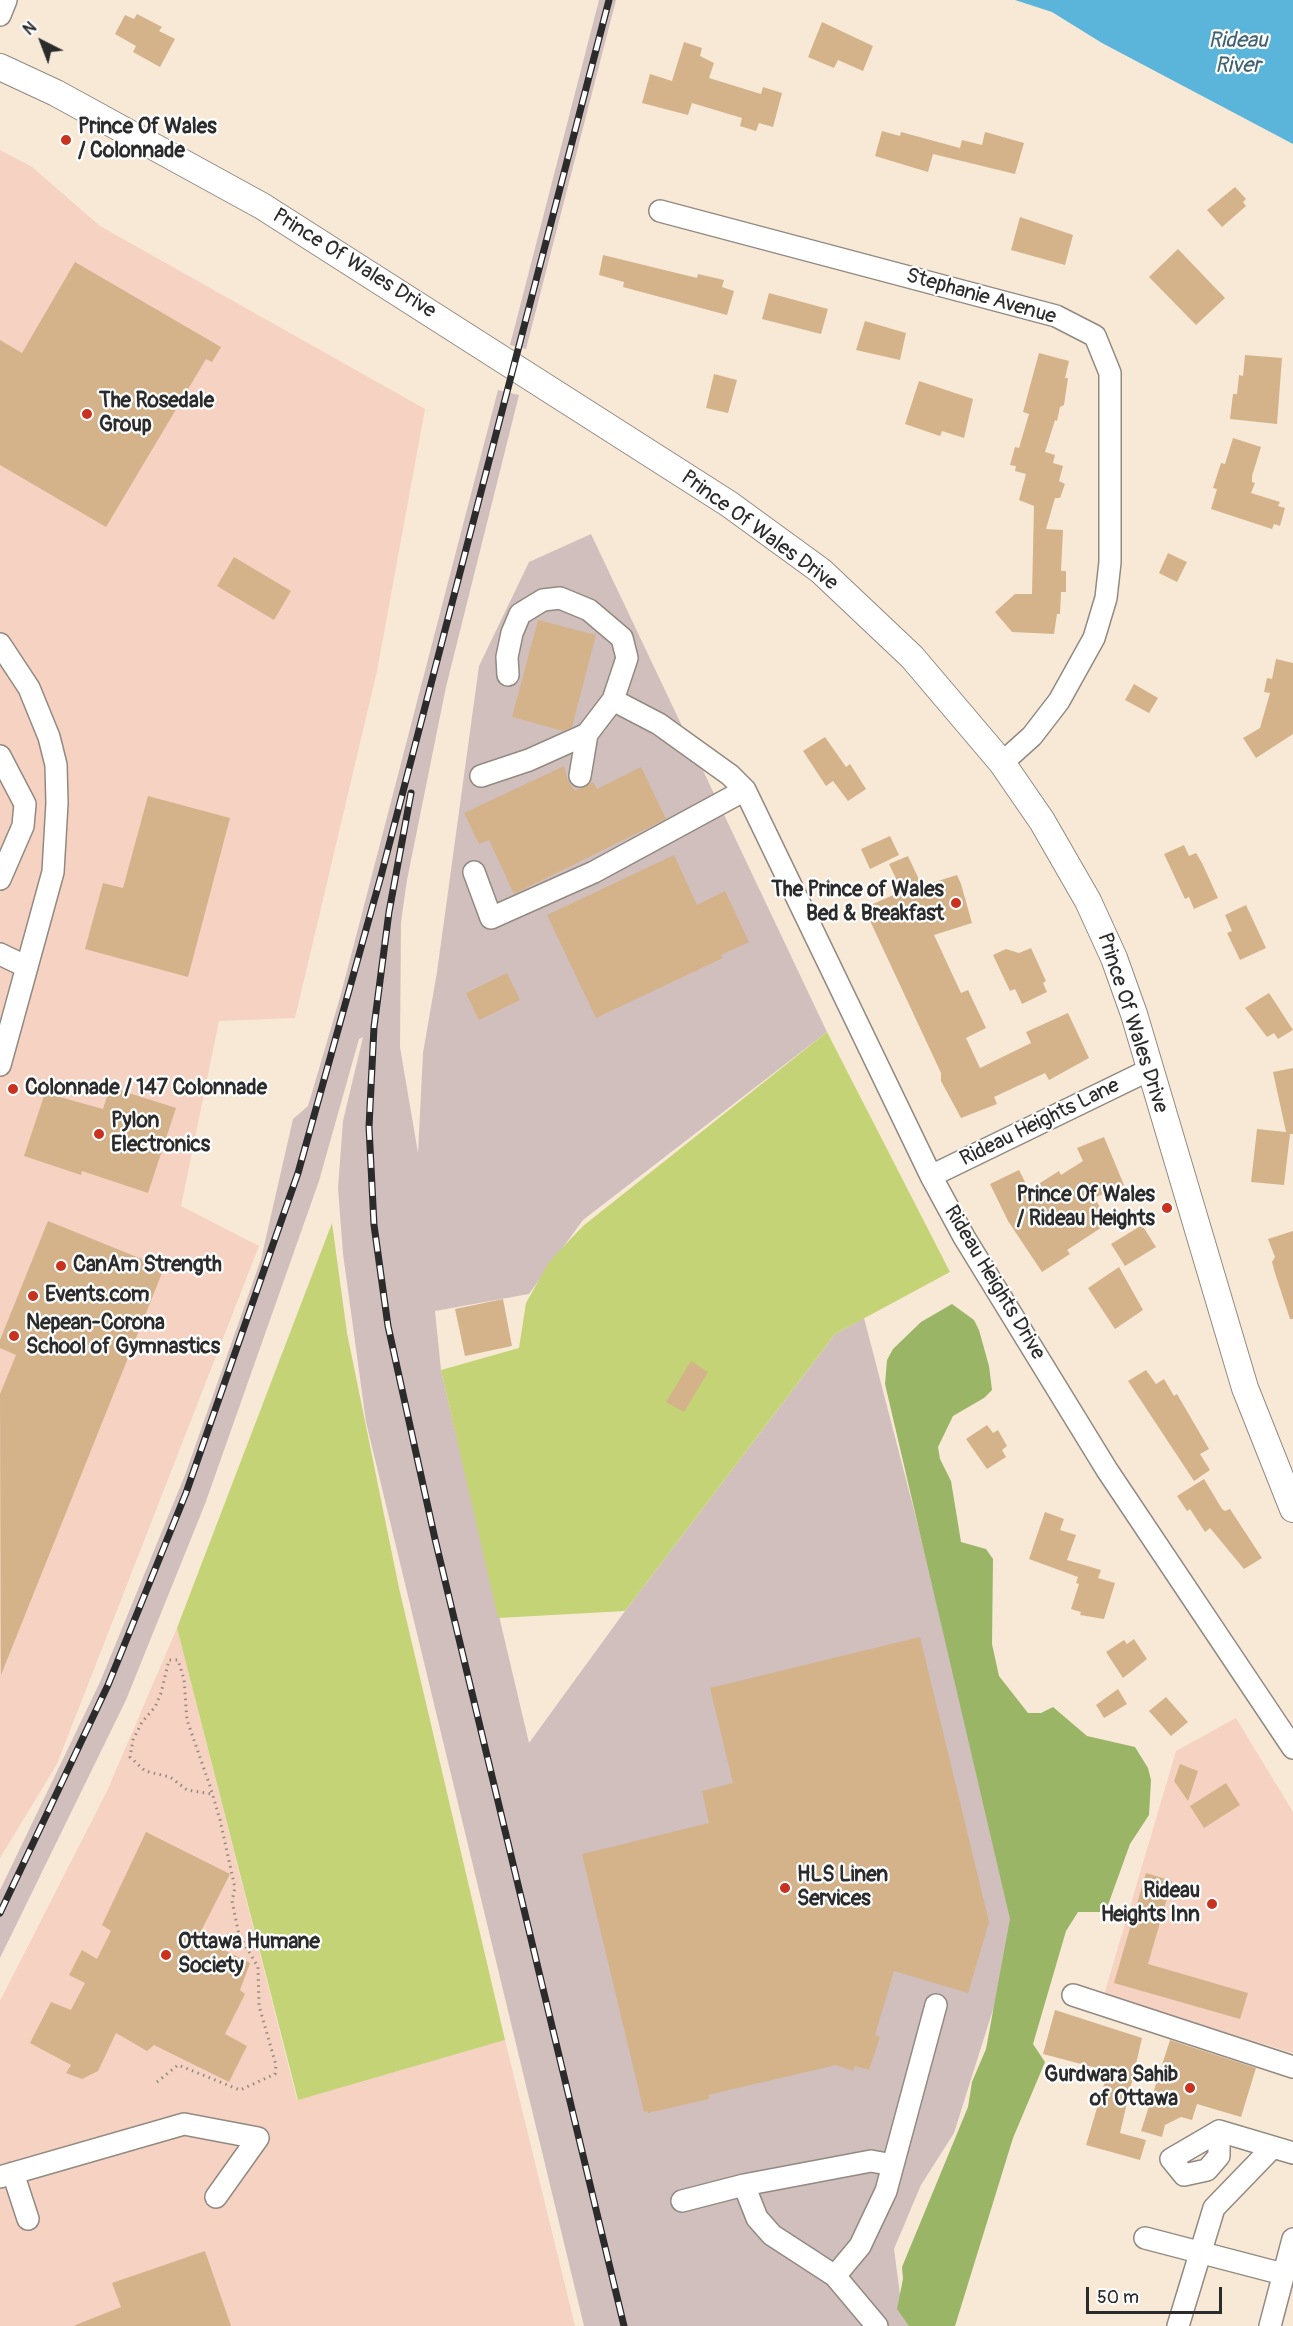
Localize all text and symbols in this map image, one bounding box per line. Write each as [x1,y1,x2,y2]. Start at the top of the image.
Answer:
north arrow [12,12,72,72]
text: N [19,18,41,40]
water label: Rideau River [1208,28,1268,80]
place label: Prince Of Wales / Colonnade [78,115,217,165]
marker: Prince Of Wales / Colonnade [59,133,73,147]
street label: Prince Of Wales Drive [268,204,440,324]
street label: Stephanie Avenue [903,264,1059,330]
place label: The Rosedale Group [99,389,214,439]
marker: The Rosedale Group [80,407,94,421]
street label: Prince Of Wales Drive [676,466,842,596]
place label: The Prince of Wales Bed & Breakfast [771,878,944,928]
marker: The Prince of Wales Bed & Breakfast [949,896,963,910]
street label: Prince Of Wales Drive [1091,930,1173,1116]
street label: Rideau Heights Lane [956,1074,1124,1172]
place label: Colonnade / 147 Colonnade [25,1076,267,1102]
marker: Colonnade / 147 Colonnade [6,1082,20,1096]
place label: Pylon Electronics [111,1109,210,1159]
marker: Pylon Electronics [92,1127,106,1141]
place label: Prince Of Wales / Rideau Heights [1016,1183,1155,1233]
street label: Rideau Heights Drive [938,1201,1050,1365]
marker: Prince Of Wales / Rideau Heights [1160,1201,1174,1215]
place label: CanAm Strength [73,1253,222,1279]
marker: CanAm Strength [54,1259,68,1273]
place label: Events.com [45,1283,149,1309]
marker: Events.com [26,1289,40,1303]
place label: Nepean-Corona School of Gymnastics [26,1311,220,1361]
marker: Nepean-Corona School of Gymnastics [7,1329,21,1343]
place label: HLS Linen Services [797,1863,888,1913]
place label: Rideau Heights Inn [1101,1879,1200,1929]
marker: HLS Linen Services [778,1881,792,1895]
marker: Rideau Heights Inn [1205,1897,1219,1911]
place label: Ottawa Humane Society [178,1930,320,1980]
marker: Ottawa Humane Society [159,1948,173,1962]
place label: Gurdwara Sahib of Ottawa [1044,2063,1178,2113]
marker: Gurdwara Sahib of Ottawa [1183,2081,1197,2095]
scale bar [1089,2275,1226,2313]
text: 50 m [1097,2286,1139,2309]

